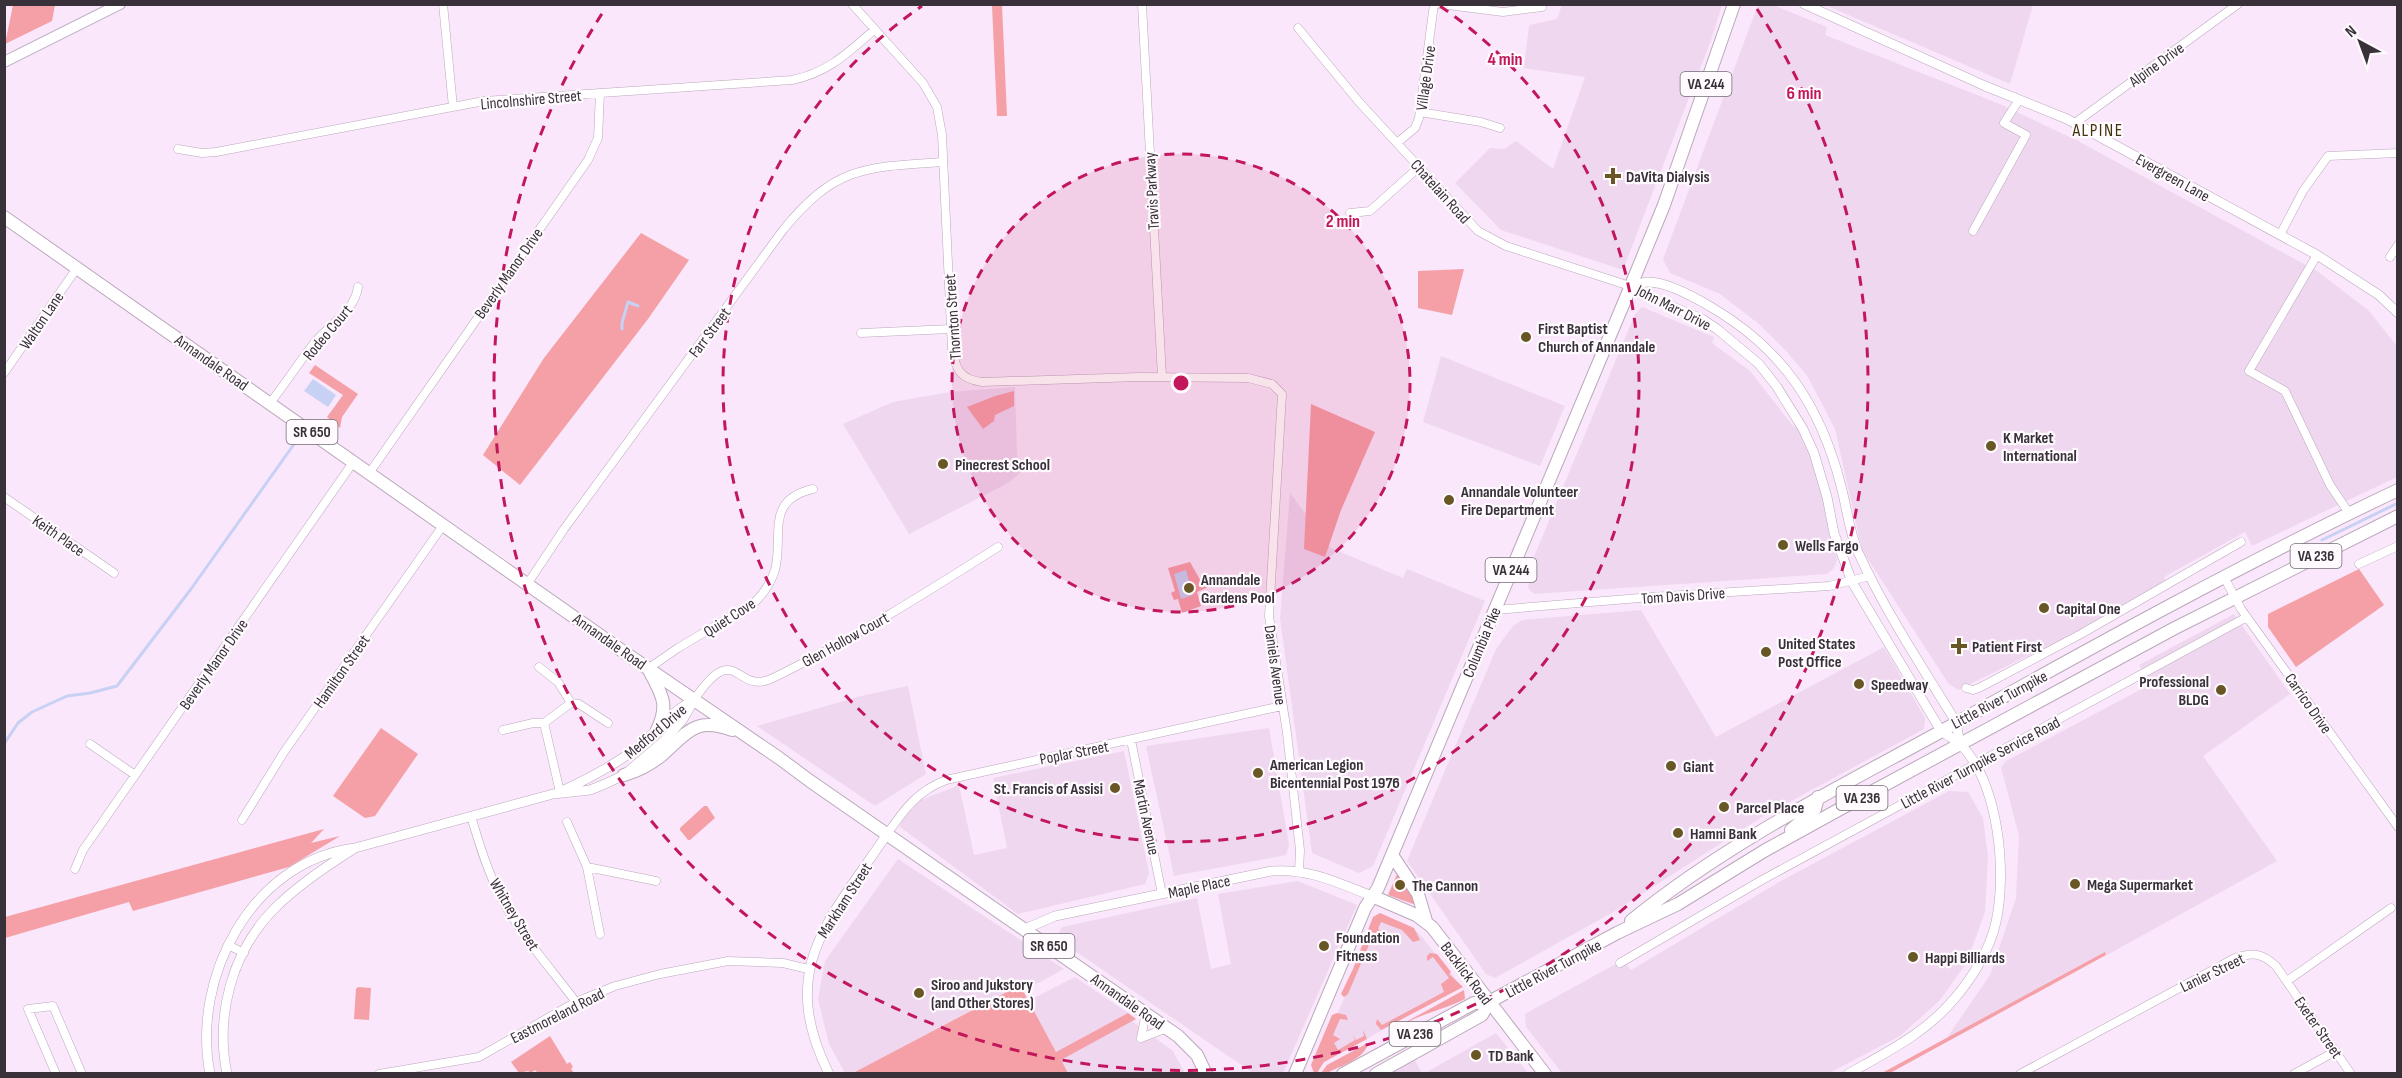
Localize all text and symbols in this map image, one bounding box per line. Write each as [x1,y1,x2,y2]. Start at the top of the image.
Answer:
north arrow [2330,12,2390,72]
text: N [2342,22,2361,42]
street label: Alpine Drive [2125,39,2188,92]
street label: Village Drive [1413,44,1440,112]
text: 4 min [1488,49,1522,70]
road number: VA 244 [1680,72,1732,96]
text: 6 min [1787,83,1821,104]
street label: Lincolnshire Street [480,87,582,114]
district label: ALPINE [2071,120,2124,141]
street label: Evergreen Lane [2132,150,2213,206]
street label: Travis Parkway [1141,152,1164,230]
street label: Chatelain Road [1406,156,1474,228]
marker: DaVita Dialysis [1604,167,1622,185]
place label: DaVita Dialysis [1626,168,1710,187]
text: 2 min [1326,211,1360,232]
street label: Beverly Manor Drive [471,225,548,323]
street label: Thornton Street [941,273,966,360]
street label: John Marr Drive [1632,281,1714,335]
street label: Walton Lane [16,288,68,353]
street label: Rodeo Court [299,301,357,365]
street label: Farr Street [685,304,735,362]
place label: First Baptist Church of Annandale [1538,320,1655,357]
street label: Annandale Road [170,330,252,395]
marker: First Baptist Church of Annandale [1519,330,1533,344]
centre of rings [1171,373,1191,393]
road number: SR 650 [286,420,338,444]
place label: K Market International [2003,429,2077,466]
marker: K Market International [1984,439,1998,453]
place label: Pinecrest School [955,456,1050,475]
marker: Pinecrest School [936,457,950,471]
place label: Annandale Volunteer Fire Department [1460,483,1578,520]
marker: Annandale Volunteer Fire Department [1442,493,1456,507]
street label: Keith Place [28,511,88,561]
place label: Wells Fargo [1795,537,1859,556]
marker: Wells Fargo [1776,538,1790,552]
road number: VA 236 [2290,544,2342,568]
road number: VA 244 [1486,558,1537,582]
place label: Annandale Gardens Pool [1200,571,1275,608]
marker: Annandale Gardens Pool [1182,581,1196,595]
street label: Tom Davis Drive [1640,584,1726,609]
street label: Quiet Cove [700,595,759,642]
place label: Capital One [2056,600,2121,619]
marker: Capital One [2037,601,2051,615]
street label: Columbia Pike [1459,605,1506,681]
street label: Annandale Road [568,609,650,674]
street label: Glen Hollow Court [799,609,893,672]
street label: Beverly Manor Drive [176,616,253,714]
street label: Daniels Avenue [1260,624,1290,706]
street label: Hamilton Street [310,631,374,712]
place label: United States Post Office [1778,635,1855,672]
marker: Patient First [1950,637,1968,655]
place label: Patient First [1972,638,2042,657]
marker: United States Post Office [1759,645,1773,659]
street label: Little River Turnpike [1948,667,2051,734]
street label: Carrico Drive [2280,670,2335,738]
place label: Professional BLDG [2139,673,2209,710]
place label: Speedway [1871,676,1929,695]
marker: Speedway [1852,677,1866,691]
marker: Professional BLDG [2214,683,2228,697]
street label: Medford Drive [621,701,691,764]
street label: Little River Turnpike Service Road [1898,713,2064,813]
street label: Poplar Street [1038,737,1111,769]
place label: American Legion Bicentennial Post 1976 [1269,756,1400,793]
place label: Giant [1683,758,1714,777]
marker: Giant [1664,759,1678,773]
marker: American Legion Bicentennial Post 1976 [1251,766,1265,780]
street label: Martin Avenue [1128,778,1163,857]
place label: St. Francis of Assisi [994,780,1103,799]
marker: St. Francis of Assisi [1108,781,1122,795]
road number: VA 236 [1836,786,1888,810]
place label: Parcel Place [1736,799,1804,818]
marker: Parcel Place [1717,800,1731,814]
place label: Hamni Bank [1690,825,1757,844]
marker: Hamni Bank [1671,826,1685,840]
street label: Markham Street [814,859,877,942]
street label: Maple Place [1167,872,1232,903]
street label: Whitney Street [485,875,543,954]
place label: Mega Supermarket [2087,876,2193,895]
place label: The Cannon [1412,877,1478,896]
marker: Mega Supermarket [2068,877,2082,891]
marker: The Cannon [1393,878,1407,892]
place label: Foundation Fitness [1336,929,1400,966]
road number: SR 650 [1024,934,1074,958]
street label: Little River Turnpike [1502,936,1605,1003]
marker: Foundation Fitness [1317,939,1331,953]
street label: Backlick Road [1436,939,1496,1009]
place label: Happi Billiards [1925,949,2005,968]
marker: Happi Billiards [1906,950,1920,964]
street label: Lanier Street [2177,950,2248,997]
street label: Annandale Road [1086,969,1168,1034]
place label: Siroo and Jukstory (and Other Stores) [931,976,1034,1013]
street label: Eastmoreland Road [508,985,608,1048]
marker: Siroo and Jukstory (and Other Stores) [912,986,926,1000]
street label: Exeter Street [2290,993,2346,1062]
road number: VA 236 [1390,1022,1440,1046]
place label: TD Bank [1488,1047,1534,1066]
marker: TD Bank [1469,1048,1483,1062]

